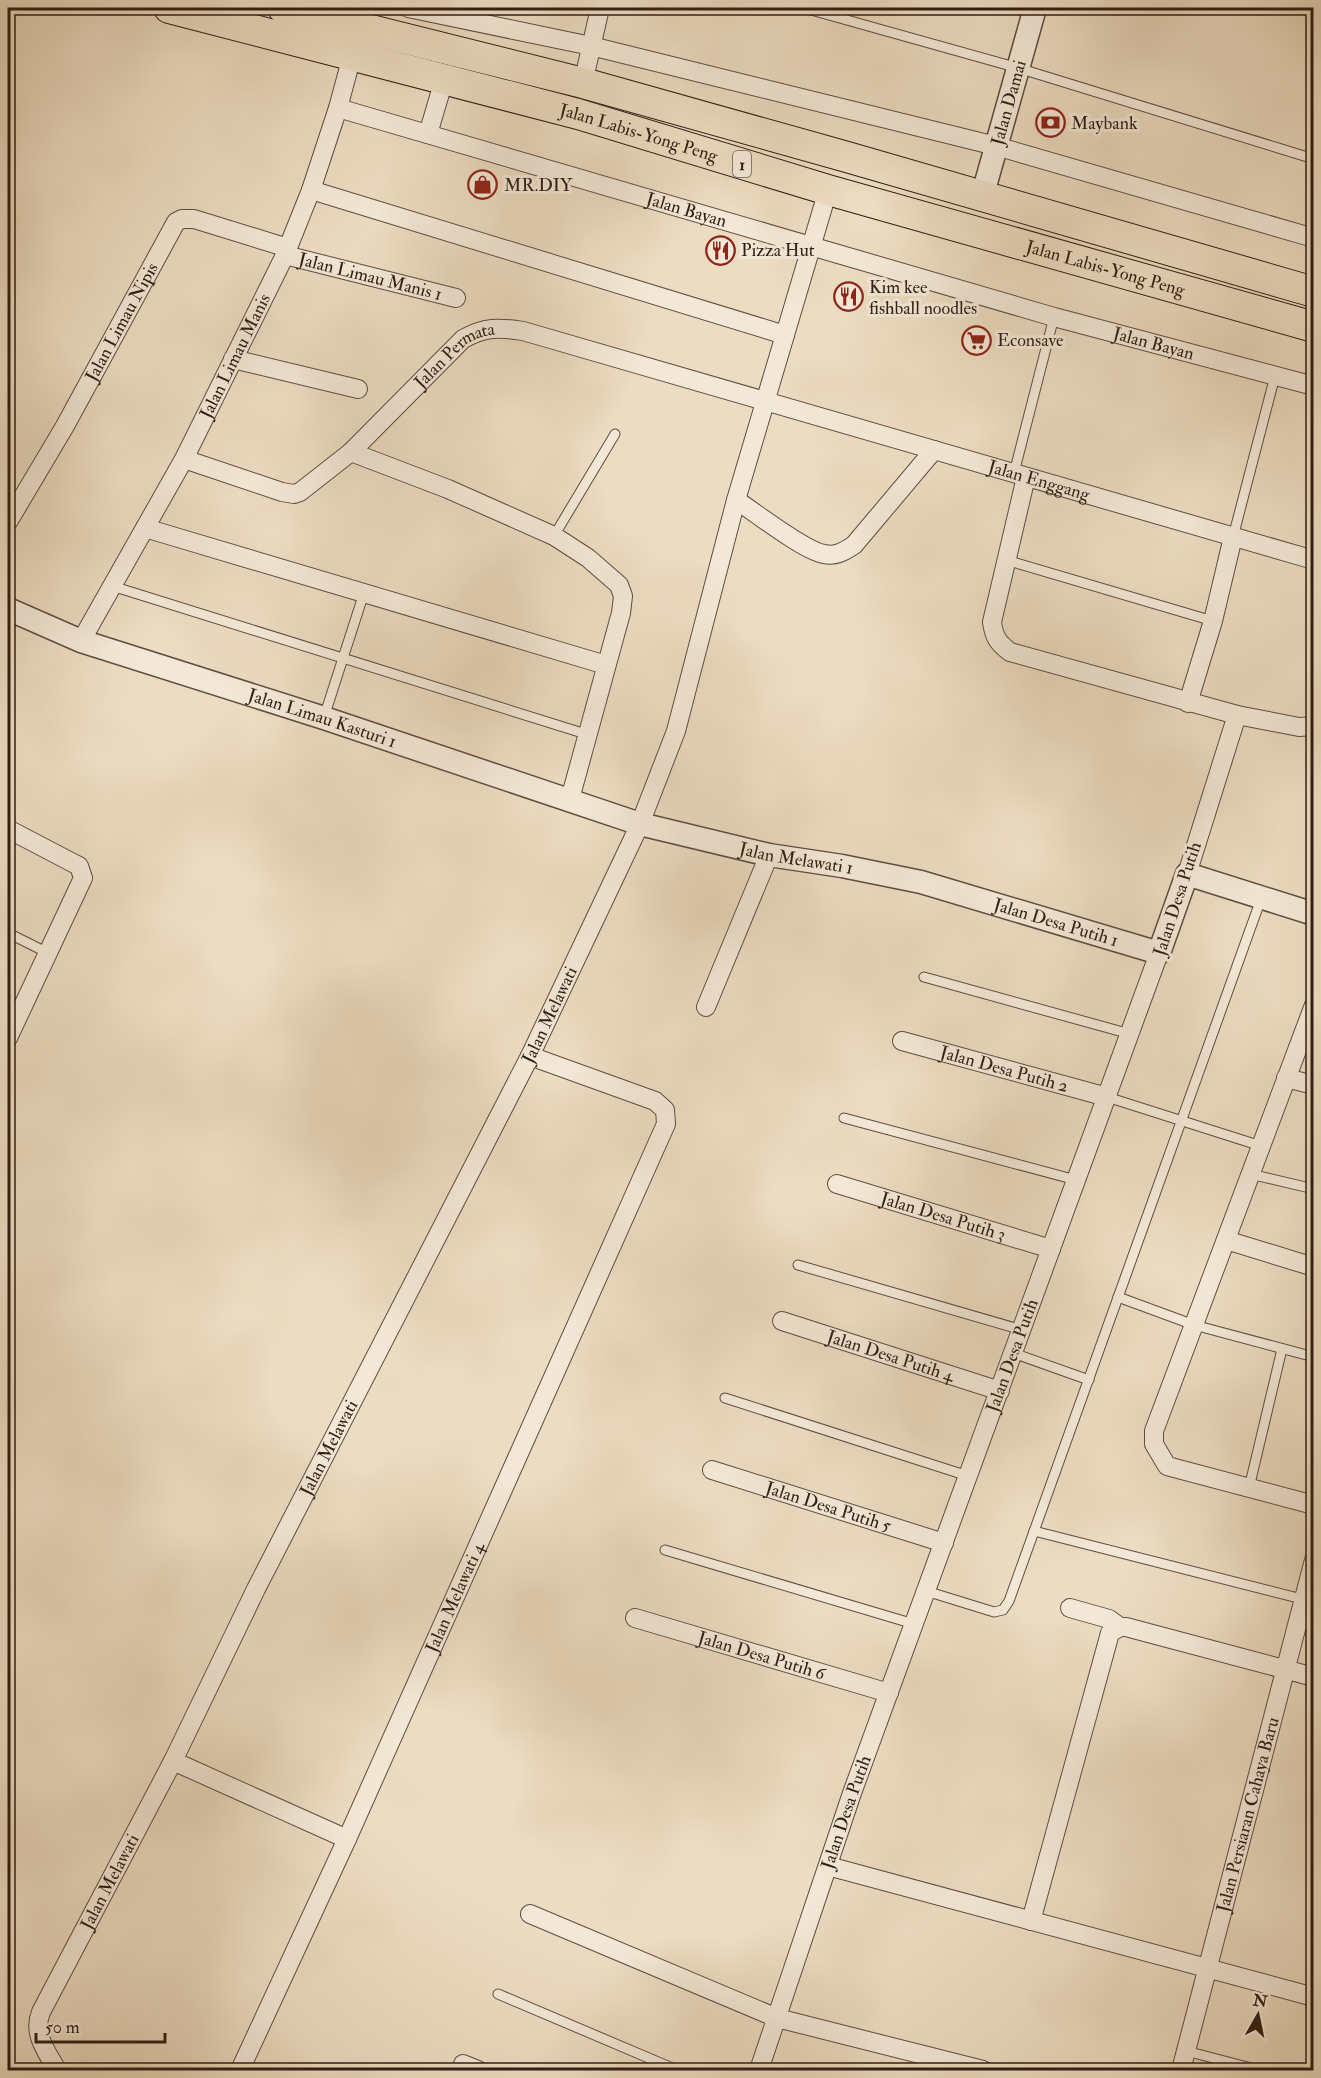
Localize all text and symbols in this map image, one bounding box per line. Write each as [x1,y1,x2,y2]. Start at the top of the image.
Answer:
street label: Jalan Damai [986,57,1032,149]
street label: Jalan Labis-Yong Peng [556,98,722,168]
bank icon: Maybank [1034,107,1066,139]
place label: Maybank [1071,112,1138,135]
road number: 1 [733,151,751,177]
shop icon: MR.DIY [467,169,499,201]
place label: MR.DIY [504,174,573,197]
street label: Jalan Bayan [642,187,729,233]
restaurant icon: Pizza Hut [704,234,736,266]
street label: Jalan Labis-Yong Peng [1022,235,1188,302]
place label: Pizza Hut [741,239,815,262]
street label: Jalan Limau Manis 1 [295,248,444,306]
street label: Jalan Limau Nipis [80,259,164,387]
place label: Kim kee fishball noodles [869,276,977,320]
restaurant icon: Kim kee fishball noodles [832,281,864,313]
street label: Jalan Limau Manis [194,290,276,424]
street label: Jalan Permata [409,318,497,394]
street label: Jalan Bayan [1110,322,1197,366]
supermarket icon: Econsave [960,324,992,356]
place label: Econsave [997,329,1064,352]
street label: Jalan Enggang [984,455,1094,507]
street label: Jalan Limau Kasturi 1 [244,683,399,753]
street label: Jalan Melawati 1 [736,837,855,880]
street label: Jalan Desa Putih [1148,839,1207,960]
street label: Jalan Desa Putih 1 [990,893,1121,952]
street label: Jalan Melawati [517,963,583,1069]
street label: Jalan Desa Putih 2 [937,1041,1071,1098]
street label: Jalan Desa Putih 3 [877,1187,1008,1247]
street label: Jalan Desa Putih [981,1295,1044,1416]
street label: Jalan Desa Putih 4 [823,1325,958,1388]
street label: Jalan Melawati [294,1396,363,1501]
street label: Jalan Desa Putih 5 [762,1476,894,1538]
street label: Jalan Melawati 4 [420,1538,490,1657]
street label: Jalan Desa Putih 6 [694,1626,829,1686]
street label: Jalan Persiaran Cahaya Baru [1211,1715,1285,1916]
street label: Jalan Desa Putih [816,1752,877,1873]
street label: Jalan Melawati [75,1830,145,1935]
north arrow [1228,1985,1288,2045]
text: N [1251,1990,1269,2012]
scale bar [36,2006,165,2044]
text: 50 m [45,2016,80,2039]

